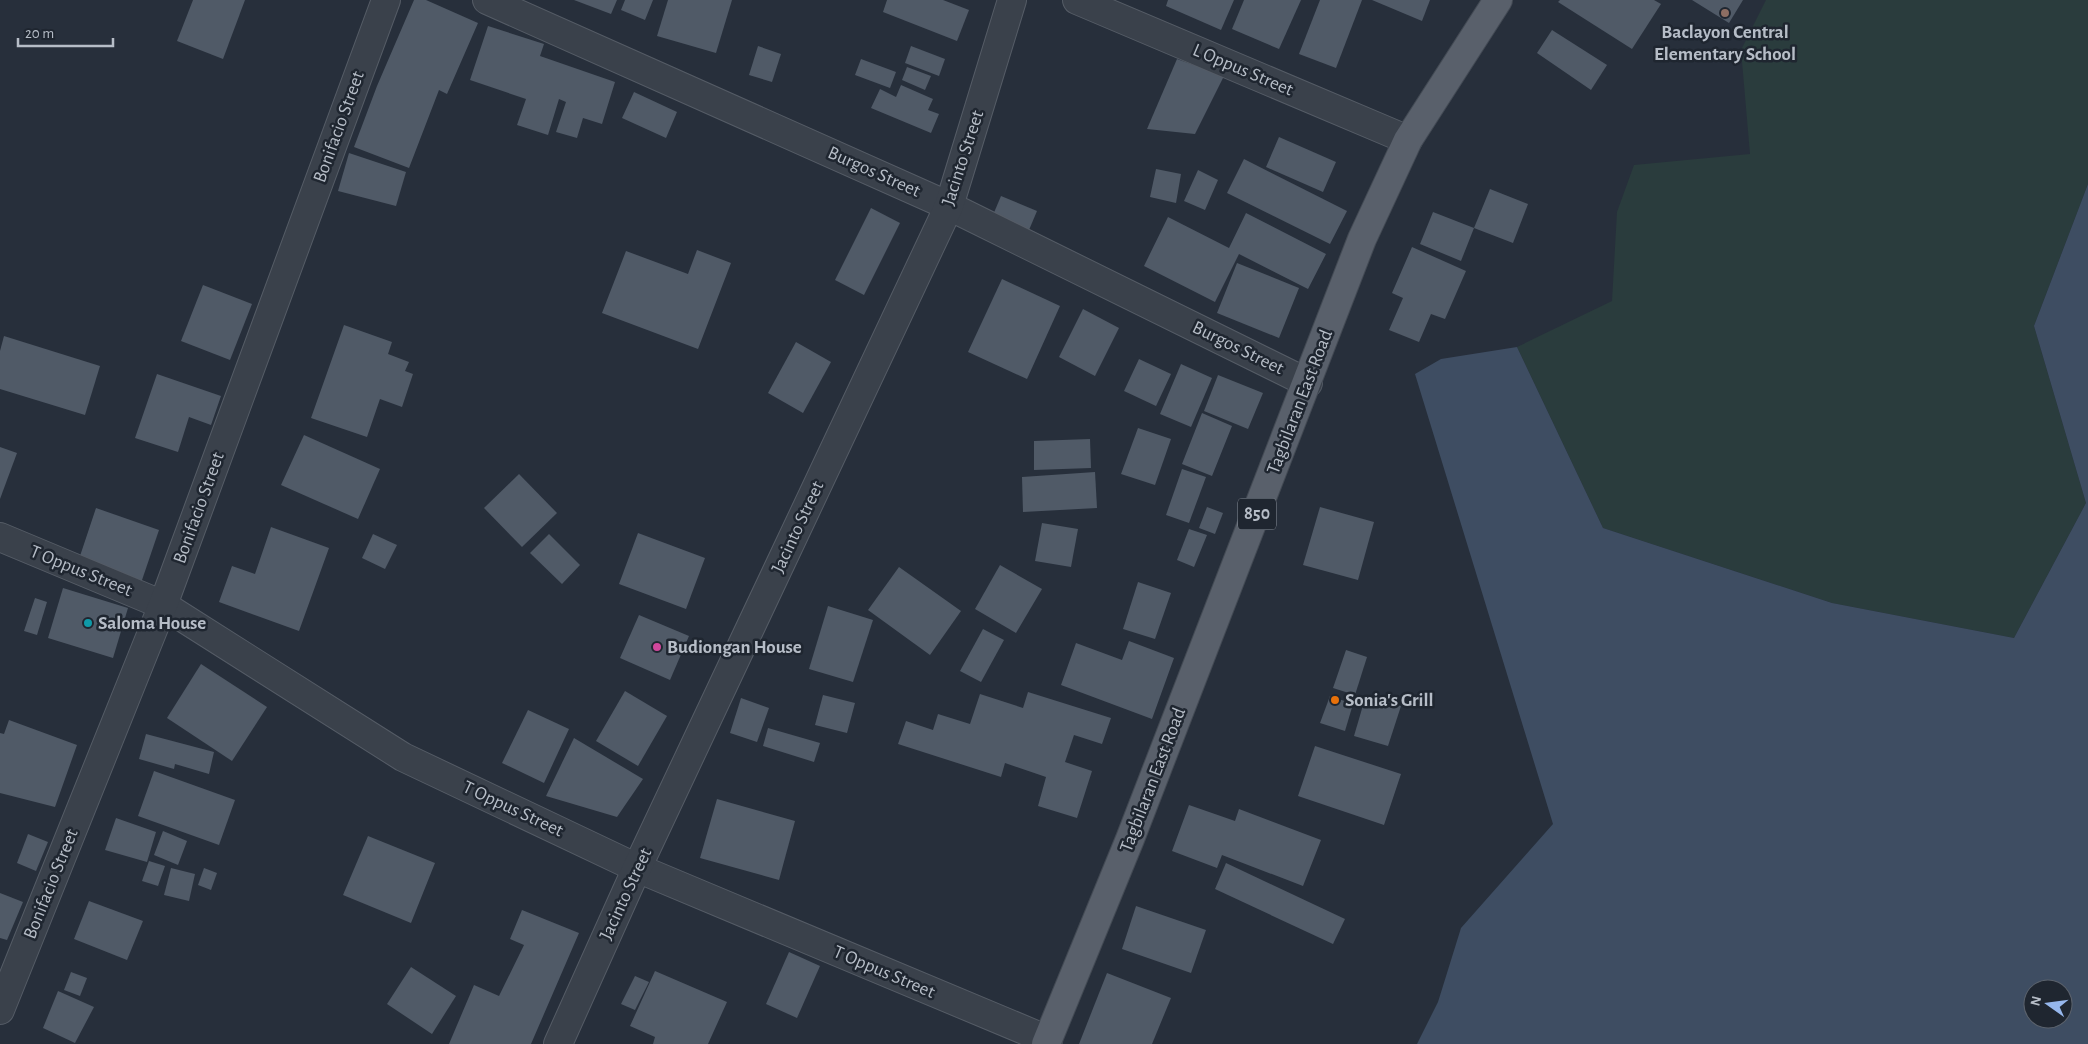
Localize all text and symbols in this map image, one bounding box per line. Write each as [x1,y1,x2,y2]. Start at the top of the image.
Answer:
marker: Baclayon Central Elementary School [1719,7,1731,19]
scale bar [18,15,112,47]
place label: Baclayon Central Elementary School [1654,23,1796,64]
text: 20 m [25,26,54,41]
street label: L Oppus Street [1190,40,1296,100]
street label: Bonifacio Street [310,69,368,185]
street label: Jacinto Street [939,108,987,208]
street label: Burgos Street [825,143,923,201]
street label: Burgos Street [1189,318,1287,378]
street label: Tagbilaran East Road [1264,327,1336,477]
street label: Bonifacio Street [170,450,228,566]
street label: Jacinto Street [768,478,828,576]
road number: 850 [1238,498,1276,530]
street label: T Oppus Street [27,542,135,600]
place label: Saloma House [98,614,206,633]
marker: Saloma House [82,617,94,629]
place label: Budiongan House [667,638,802,657]
marker: Budiongan House [651,641,663,653]
place label: Sonia's Grill [1345,691,1433,710]
marker: Sonia's Grill [1329,694,1341,706]
street label: Tagbilaran East Road [1117,705,1189,855]
street label: T Oppus Street [460,777,566,841]
street label: Bonifacio Street [20,826,82,942]
street label: Jacinto Street [596,845,656,943]
street label: T Oppus Street [830,942,938,1002]
north arrow [2023,979,2073,1029]
text: N [2028,995,2044,1008]

